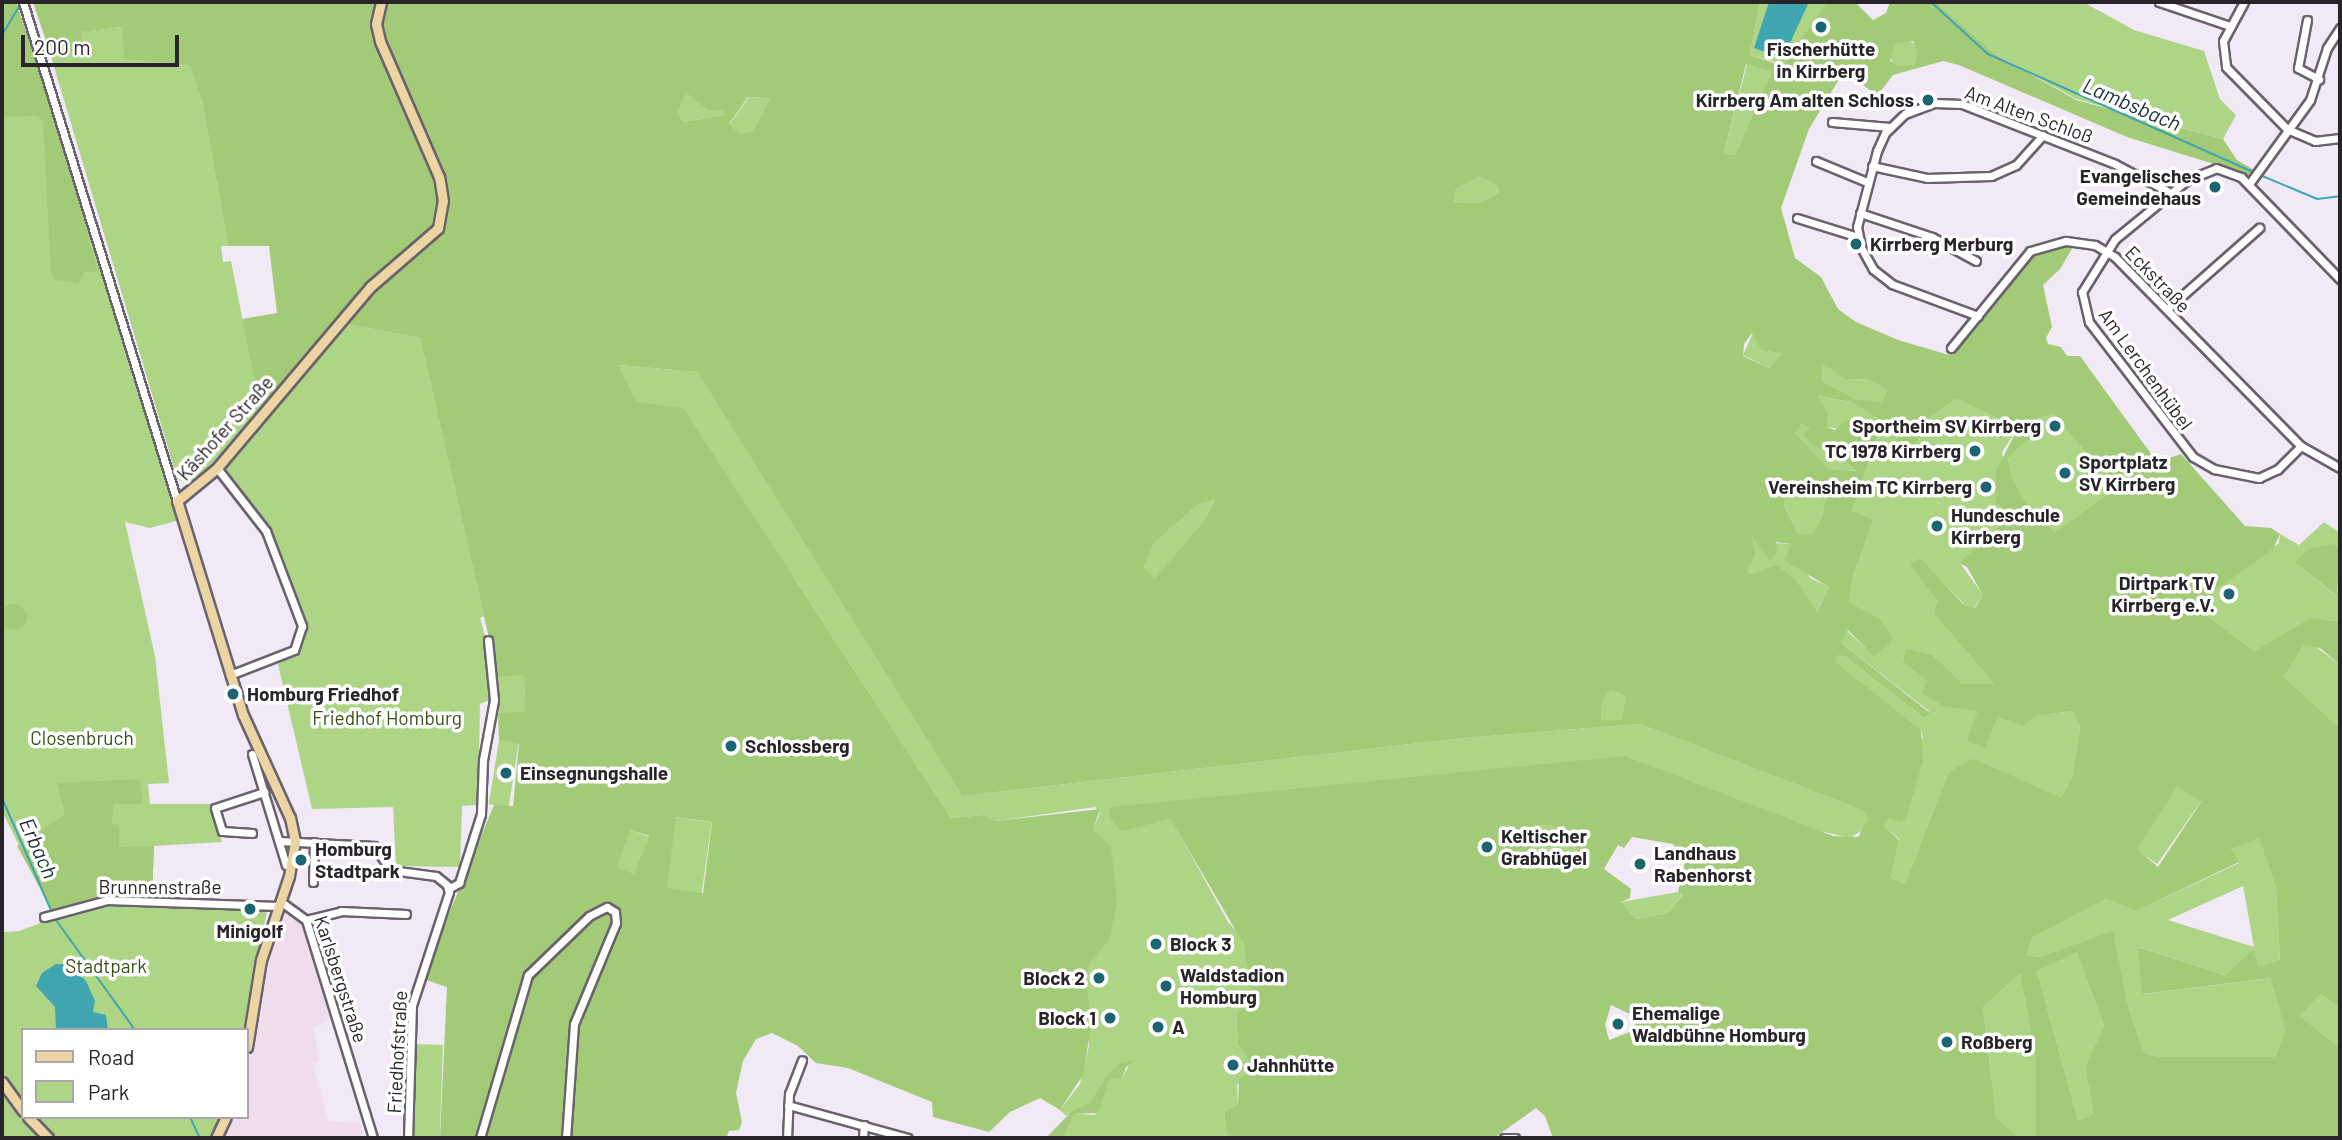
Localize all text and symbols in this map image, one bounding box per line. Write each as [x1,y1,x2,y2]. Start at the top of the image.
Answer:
marker: Fischerhütte in Kirrberg [1813,19,1829,35]
scale bar [24,21,182,65]
text: 200 m [34,34,91,59]
place label: Fischerhütte in Kirrberg [1767,38,1875,82]
water label: Lambsbach [2079,72,2185,136]
street label: Am Alten Schloß [1962,80,2096,148]
place label: Kirrberg Am alten Schloss [1696,89,1914,111]
marker: Kirrberg Am alten Schloss [1920,92,1936,108]
place label: Evangelisches Gemeindehaus [2076,165,2201,209]
marker: Evangelisches Gemeindehaus [2207,179,2223,195]
place label: Kirrberg Merburg [1870,233,2013,255]
marker: Kirrberg Merburg [1848,236,1864,252]
street label: Eckstraße [2121,241,2195,317]
street label: Am Lerchenhübel [2094,304,2198,434]
street label: Käshofer Straße [172,371,278,485]
place label: Sportheim SV Kirrberg [1852,415,2041,437]
marker: Sportheim SV Kirrberg [2047,418,2063,434]
place label: TC 1978 Kirrberg [1825,440,1961,462]
marker: TC 1978 Kirrberg [1967,443,1983,459]
place label: Sportplatz SV Kirrberg [2079,451,2175,495]
marker: Sportplatz SV Kirrberg [2057,465,2073,481]
place label: Vereinsheim TC Kirrberg [1768,476,1972,498]
marker: Vereinsheim TC Kirrberg [1978,479,1994,495]
place label: Hundeschule Kirrberg [1951,504,2060,548]
marker: Hundeschule Kirrberg [1929,518,1945,534]
place label: Dirtpark TV Kirrberg e.V. [2111,572,2215,616]
marker: Dirtpark TV Kirrberg e.V. [2221,586,2237,602]
place label: Homburg Friedhof [247,683,399,705]
marker: Homburg Friedhof [225,686,241,702]
park label: Friedhof Homburg [312,707,462,729]
park label: Closenbruch [30,727,134,749]
place label: Schlossberg [745,735,850,757]
marker: Schlossberg [723,738,739,754]
place label: Einsegnungshalle [520,762,668,784]
marker: Einsegnungshalle [498,765,514,781]
water label: Erbach [15,814,63,882]
place label: Keltischer Grabhügel [1501,825,1587,869]
place label: Homburg Stadtpark [315,838,400,882]
marker: Keltischer Grabhügel [1479,839,1495,855]
place label: Landhaus Rabenhorst [1654,842,1752,886]
marker: Homburg Stadtpark [293,852,309,868]
marker: Landhaus Rabenhorst [1632,856,1648,872]
street label: Brunnenstraße [98,876,222,898]
marker: Minigolf [242,901,258,917]
street label: Karlsbergstraße [310,913,372,1045]
place label: Minigolf [217,920,283,942]
place label: Block 3 [1170,933,1231,955]
marker: Block 3 [1148,936,1164,952]
park label: Stadtpark [65,955,147,977]
place label: Waldstadion Homburg [1180,964,1284,1008]
place label: Block 2 [1023,967,1085,989]
marker: Block 2 [1091,970,1107,986]
marker: Waldstadion Homburg [1158,978,1174,994]
street label: Friedhofstraße [382,990,412,1114]
place label: Ehemalige Waldbühne Homburg [1632,1002,1806,1046]
place label: Block 1 [1038,1007,1096,1029]
marker: Block 1 [1102,1010,1118,1026]
place label: A [1172,1016,1185,1038]
marker: Ehemalige Waldbühne Homburg [1610,1016,1626,1032]
marker: A [1150,1019,1166,1035]
legend [21,1028,248,1119]
place label: Roßberg [1961,1031,2032,1053]
marker: Roßberg [1939,1034,1955,1050]
text: Road [88,1044,134,1069]
place label: Jahnhütte [1247,1054,1334,1076]
marker: Jahnhütte [1225,1057,1241,1073]
text: Park [88,1079,129,1104]

